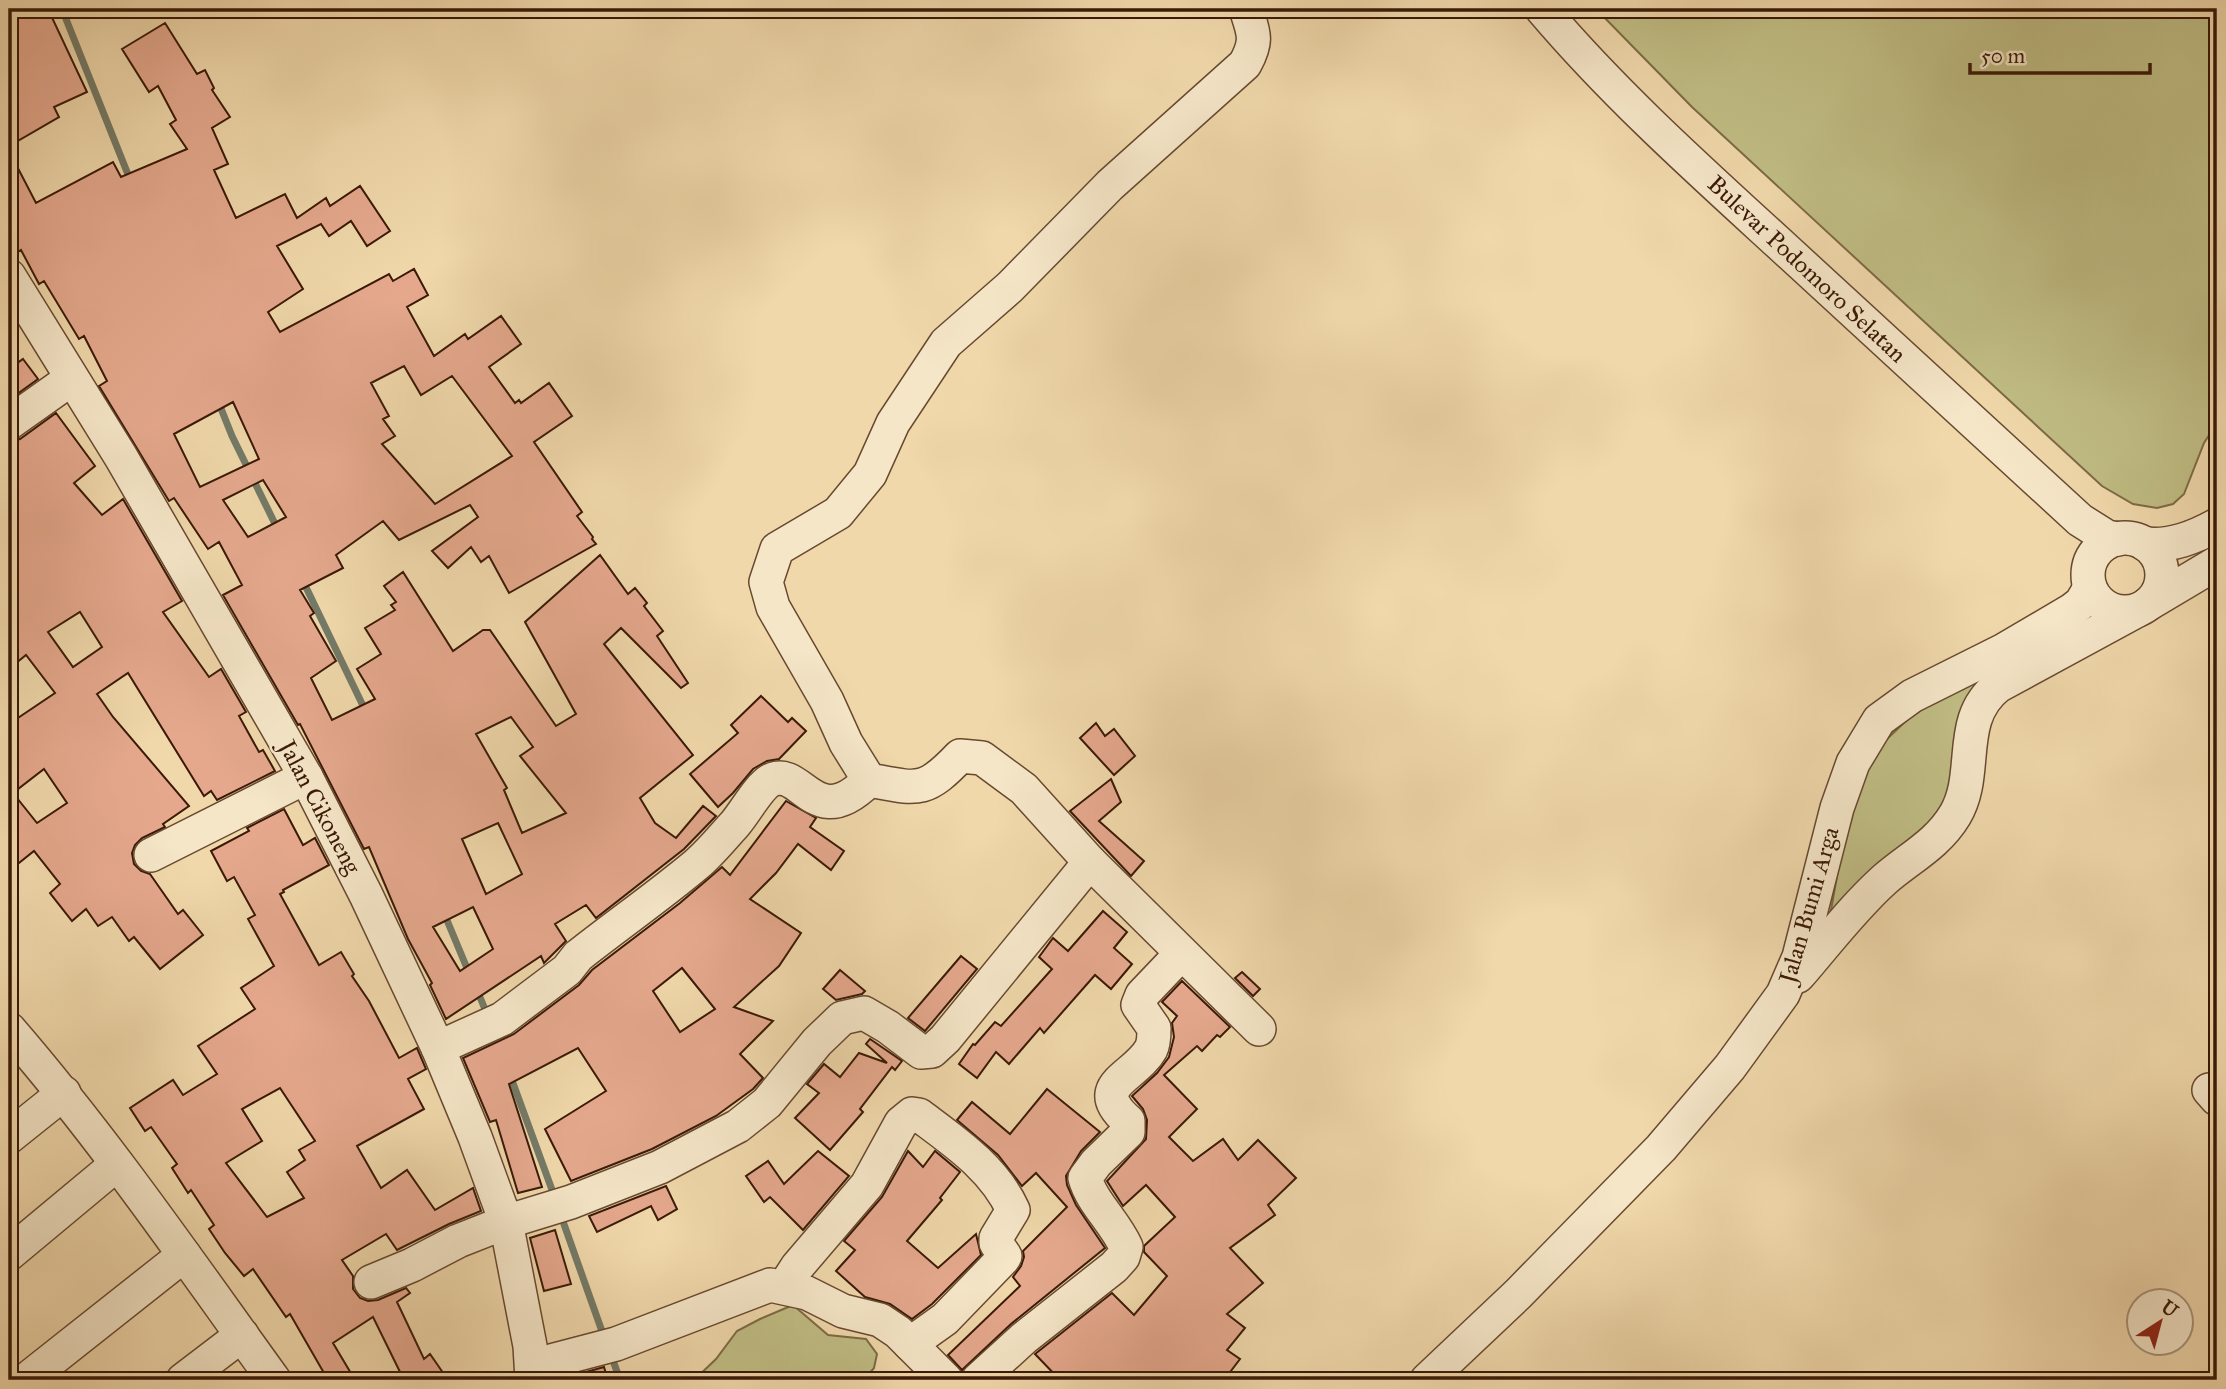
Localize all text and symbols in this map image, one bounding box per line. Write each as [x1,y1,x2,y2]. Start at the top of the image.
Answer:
scale bar [1970,32,2151,76]
text: 50 m [1981,43,2026,69]
street label: Bulevar Podomoro Selatan [1701,169,1913,369]
street label: Jalan Cikoneng [271,732,368,880]
street label: Jalan Bumi Arga [1772,823,1846,989]
north arrow [2124,1288,2194,1358]
text: U [2157,1295,2183,1323]

